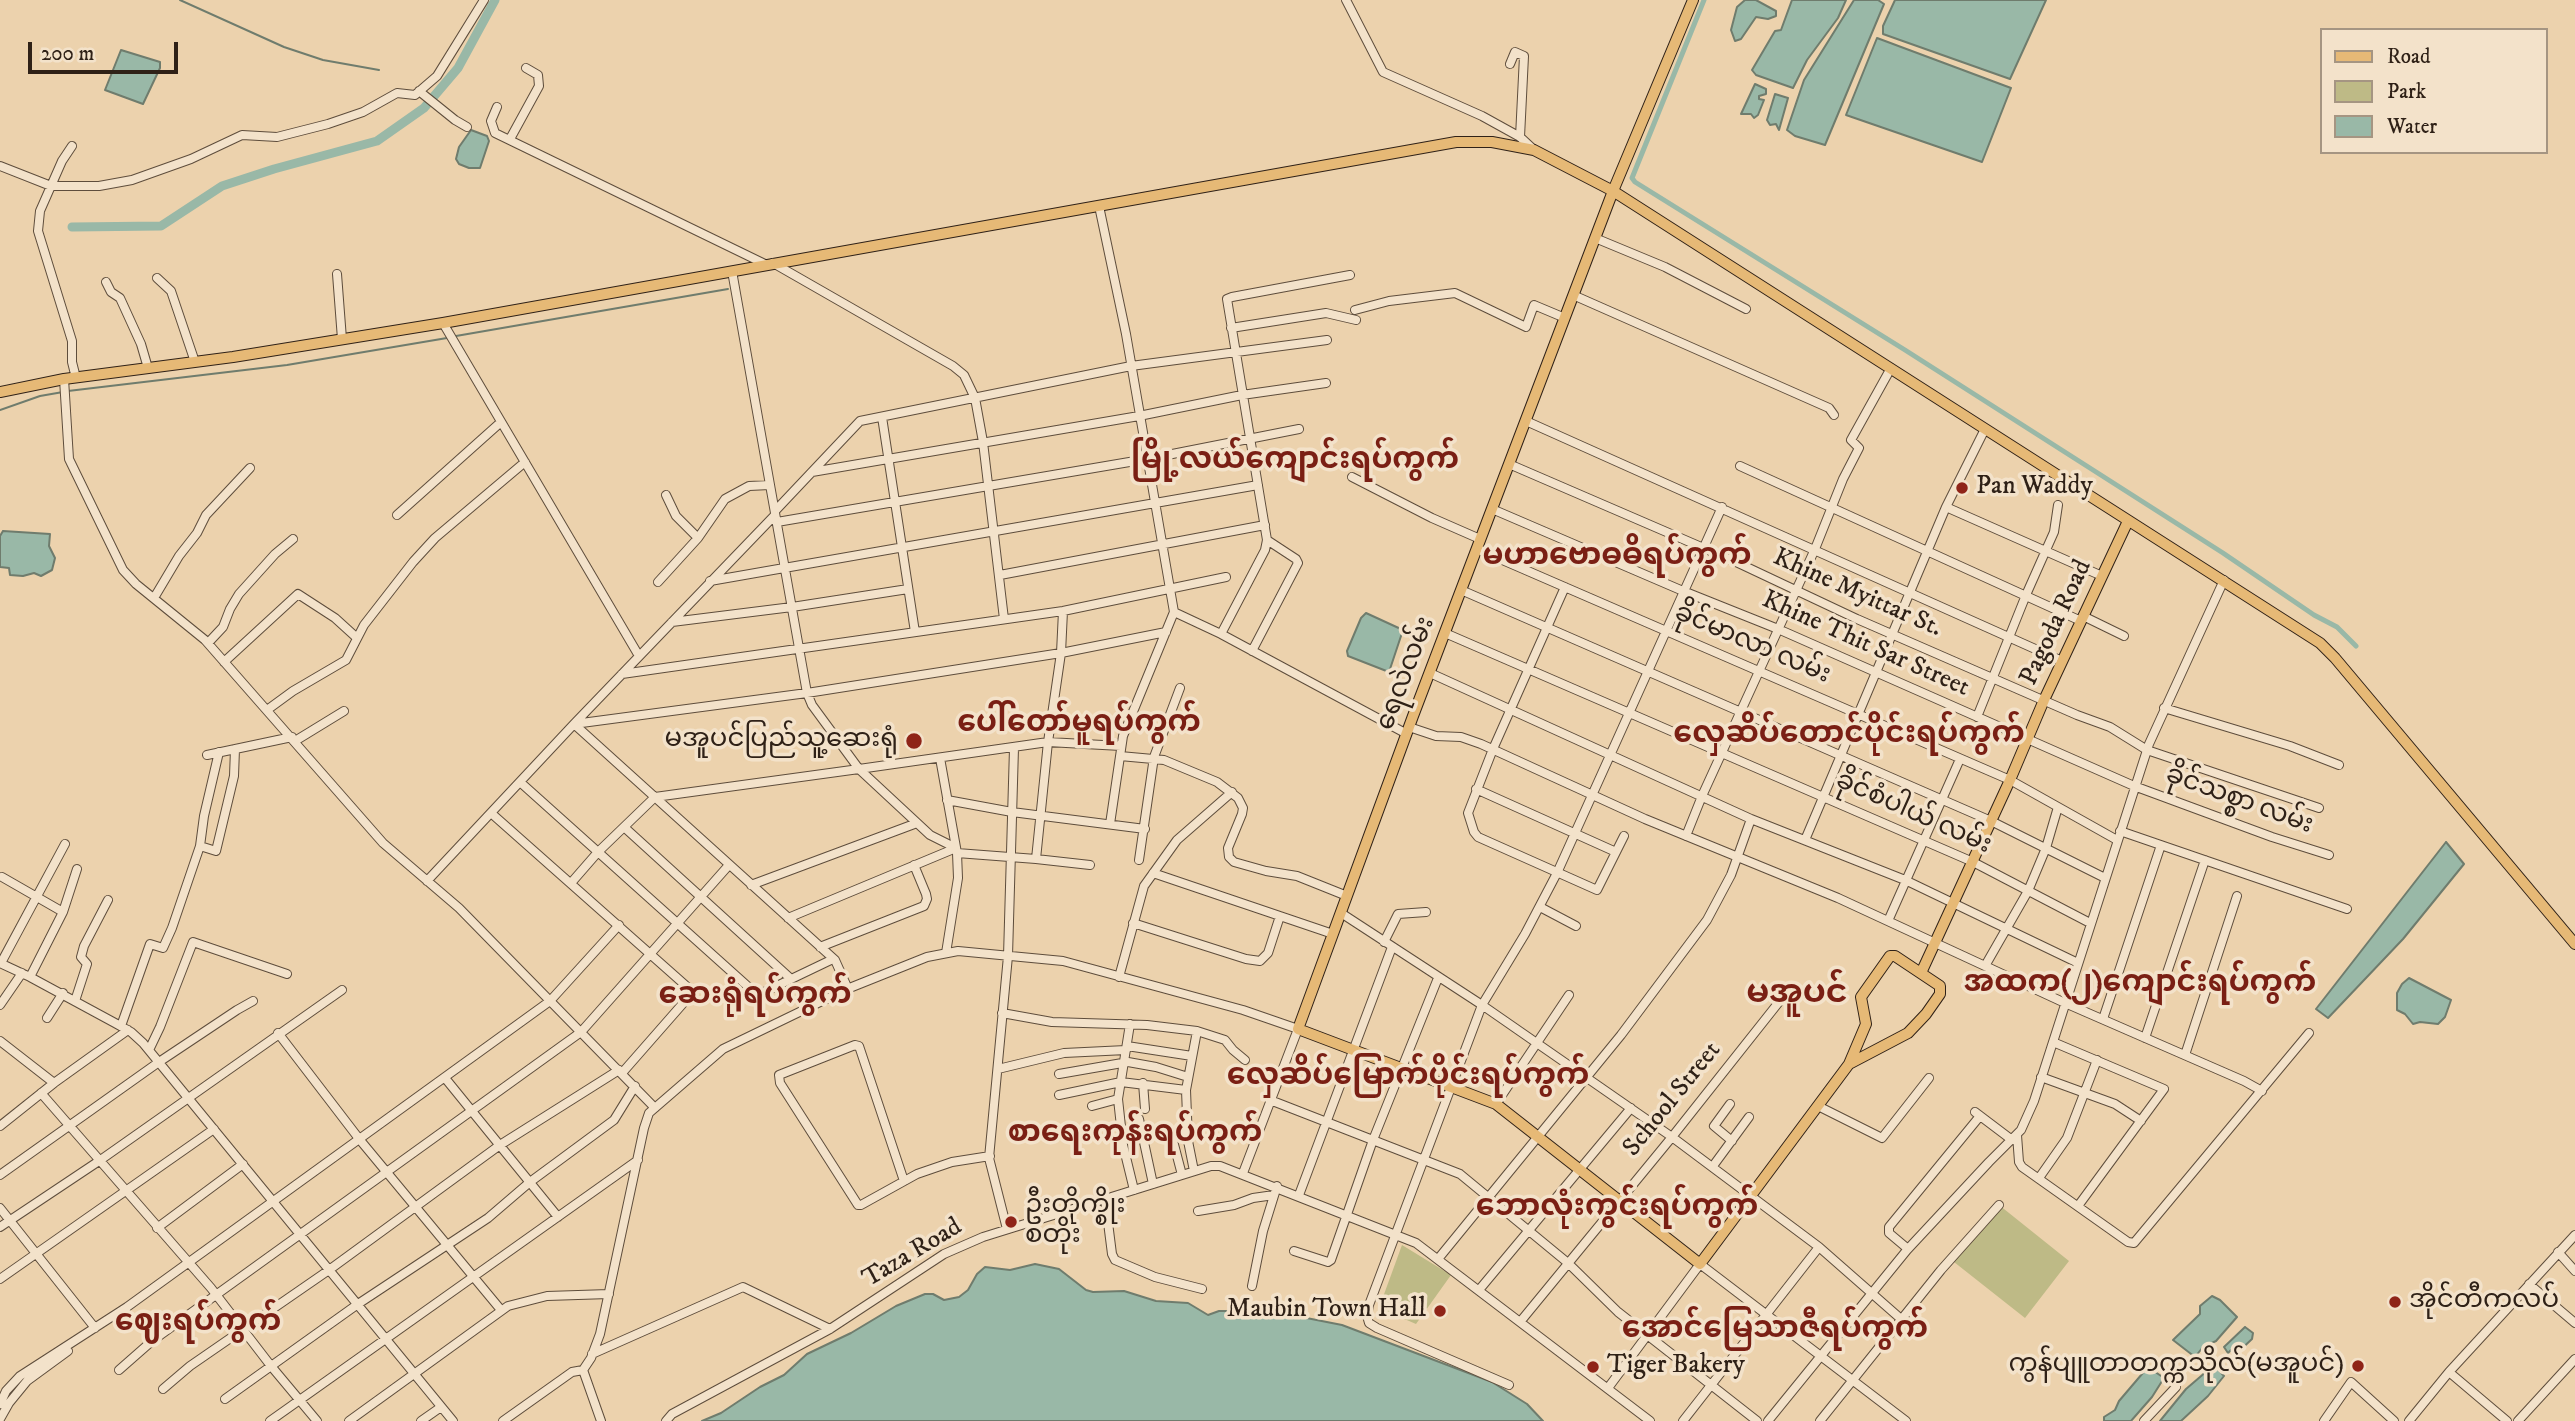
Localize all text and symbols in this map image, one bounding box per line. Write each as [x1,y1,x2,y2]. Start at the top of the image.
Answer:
scale bar [32,28,182,72]
legend [2320,28,2547,154]
text: 200 m [41,41,94,67]
text: Road [2387,44,2431,70]
text: Park [2387,79,2426,105]
text: Water [2387,114,2437,140]
district label: မြို့လယ်ကျောင်းရပ်ကွက် [1131,444,1459,480]
place label: Pan Waddy [1976,472,2093,504]
marker: Pan Waddy [1954,480,1970,496]
district label: မဟာဗောဓဓိရပ်ကွက် [1482,540,1752,576]
street label: Khine Myittar St. [1768,543,1946,645]
street label: Pagoda Road [2014,555,2100,691]
street label: Khine Thit Sar Street [1756,585,1974,705]
street label: ခိုင်မာလာ လမ်း [1669,598,1835,692]
street label: ရေလဲလမ်း [1371,613,1443,735]
district label: ပေါ်တော်မူရပ်ကွက် [957,707,1201,743]
district label: လှေဆိပ်တောင်ပိုင်းရပ်ကွက် [1673,718,2025,754]
place label: မအူပင်ပြည်သူ့ဆေးရုံ [664,725,898,757]
marker: မအူပင်ပြည်သူ့ဆေးရုံ [904,731,924,751]
street label: ခိုင်သစ္စာ လမ်း [2161,760,2317,842]
street label: ခိုင်စံပါယ် လမ်း [1830,766,1996,862]
district label: အထက(၂)ကျောင်းရပ်ကွက် [1964,967,2316,1003]
district label: မအူပင် [1746,975,1848,1015]
district label: ဆေးရုံရပ်ကွက် [658,979,852,1015]
street label: School Street [1617,1036,1729,1164]
district label: လှေဆိပ်မြောက်ပိုင်းရပ်ကွက် [1227,1060,1589,1096]
district label: စာရေးကုန်းရပ်ကွက် [1008,1117,1262,1153]
place label: ဦးတိုက္စိုး စတိုး [1025,1191,1125,1252]
district label: ဘောလုံးကွင်းရပ်ကွက် [1476,1191,1758,1227]
street label: Taza Road [858,1212,968,1296]
marker: ဦးတိုက္စိုး စတိုး [1003,1214,1019,1230]
place label: အိုင်တီကလပ် [2409,1286,2559,1318]
marker: အိုင်တီကလပ် [2387,1294,2403,1310]
place label: Maubin Town Hall [1227,1295,1426,1327]
marker: Maubin Town Hall [1432,1303,1448,1319]
district label: ဈေးရပ်ကွက် [115,1306,281,1342]
district label: အောင်မြေသာဇီရပ်ကွက် [1622,1313,1928,1349]
place label: ကွန်ပျူတာတက္ကသိုလ်(မအူပင်) [2008,1350,2344,1382]
place label: Tiger Bakery [1607,1351,1745,1383]
marker: ကွန်ပျူတာတက္ကသိုလ်(မအူပင်) [2350,1358,2366,1374]
marker: Tiger Bakery [1585,1359,1601,1375]

